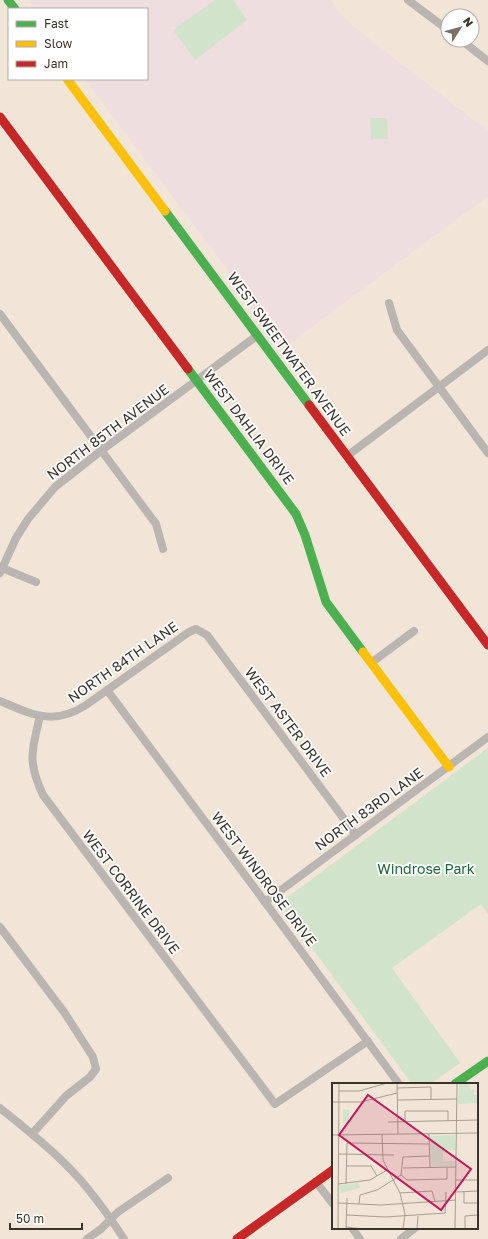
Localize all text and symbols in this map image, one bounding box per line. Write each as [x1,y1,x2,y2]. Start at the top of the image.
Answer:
legend [8,8,148,80]
north arrow [440,8,480,48]
text: N [461,15,476,29]
text: Fast [44,16,69,31]
text: Slow [44,36,72,51]
text: Jam [44,56,68,71]
street label: WEST SWEETWATER AVENUE [224,269,355,439]
street label: WEST DAHLIA DRIVE [201,366,298,487]
street label: NORTH 85TH AVENUE [43,380,172,483]
street label: NORTH 84TH LANE [65,617,181,706]
street label: WEST ASTER DRIVE [242,664,335,780]
street label: NORTH 83RD LANE [311,764,426,854]
street label: WEST WINDROSE DRIVE [208,808,320,949]
street label: WEST CORRINE DRIVE [79,826,184,957]
park label: Windrose Park [377,860,475,877]
inset map [332,1083,478,1229]
scale bar [10,1205,82,1231]
text: 50 m [16,1211,44,1226]

